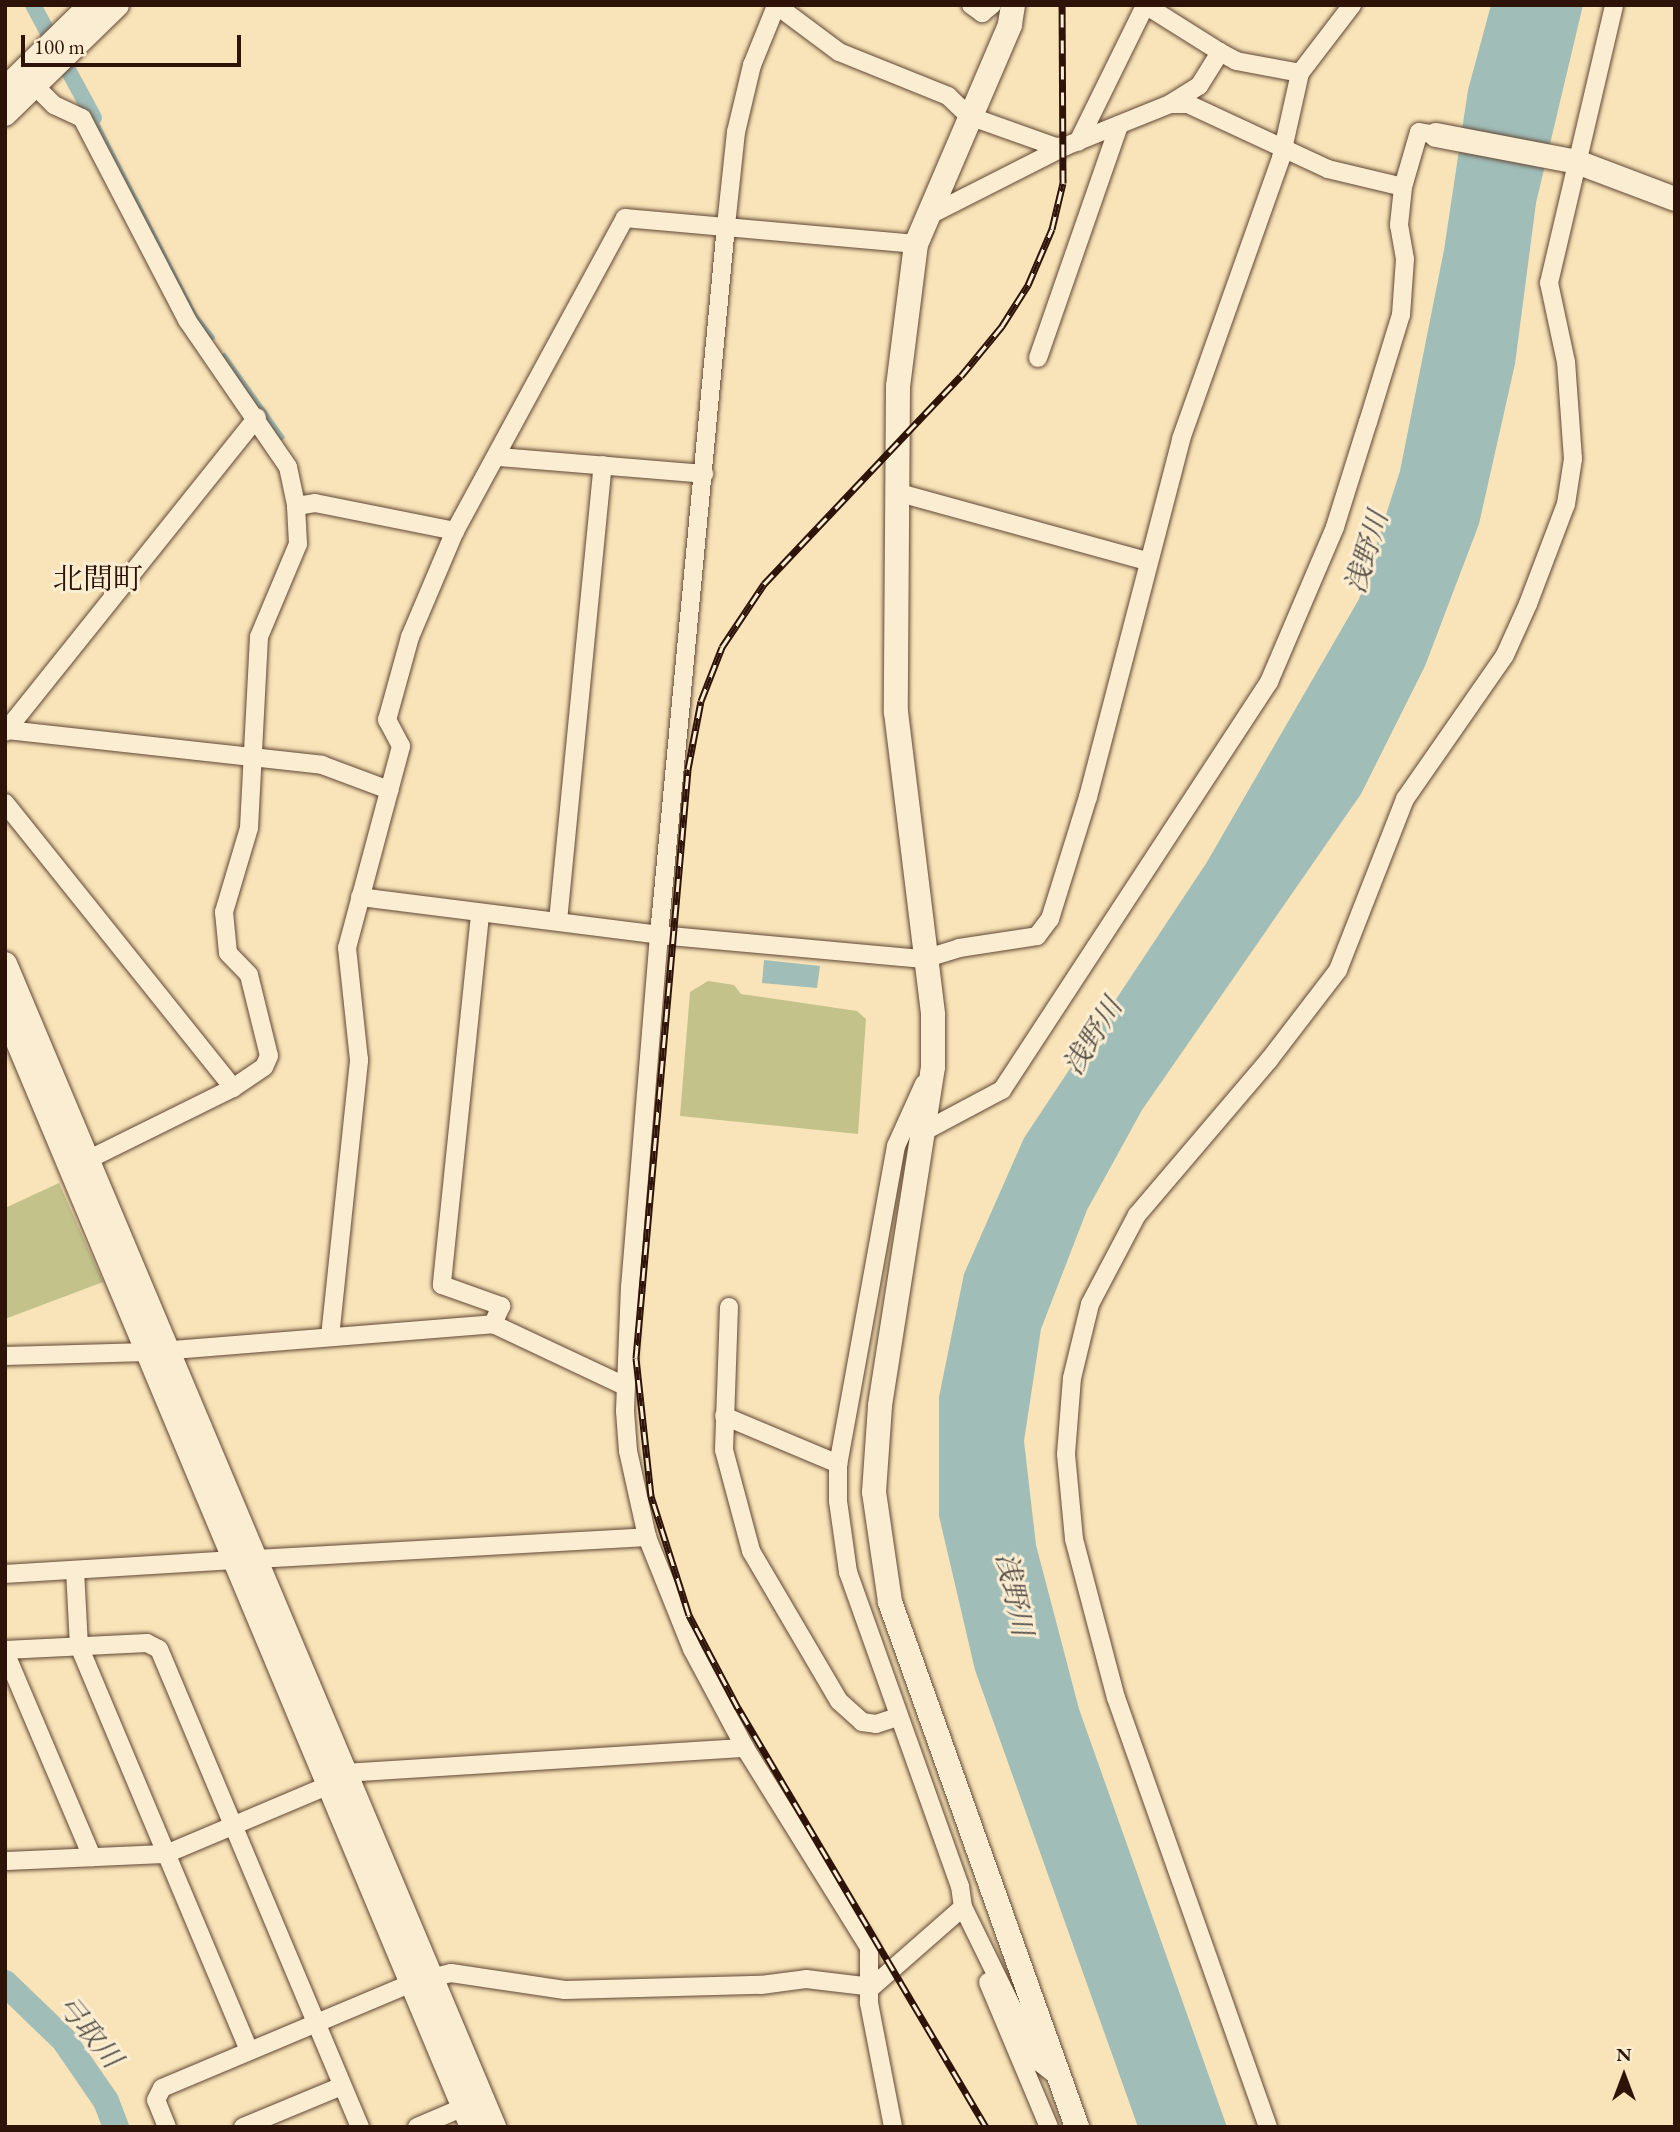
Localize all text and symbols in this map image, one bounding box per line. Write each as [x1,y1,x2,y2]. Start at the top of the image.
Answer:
scale bar [24,21,245,65]
text: 100 m [34,33,85,60]
water label: 浅野川 [1338,507,1394,597]
district label: 北間町 [53,561,143,597]
water label: 浅野川 [1055,991,1129,1081]
water label: 浅野川 [990,1549,1040,1639]
water label: 弓取川 [51,1988,129,2074]
north arrow [1589,2041,1659,2111]
text: N [1616,2042,1632,2067]

